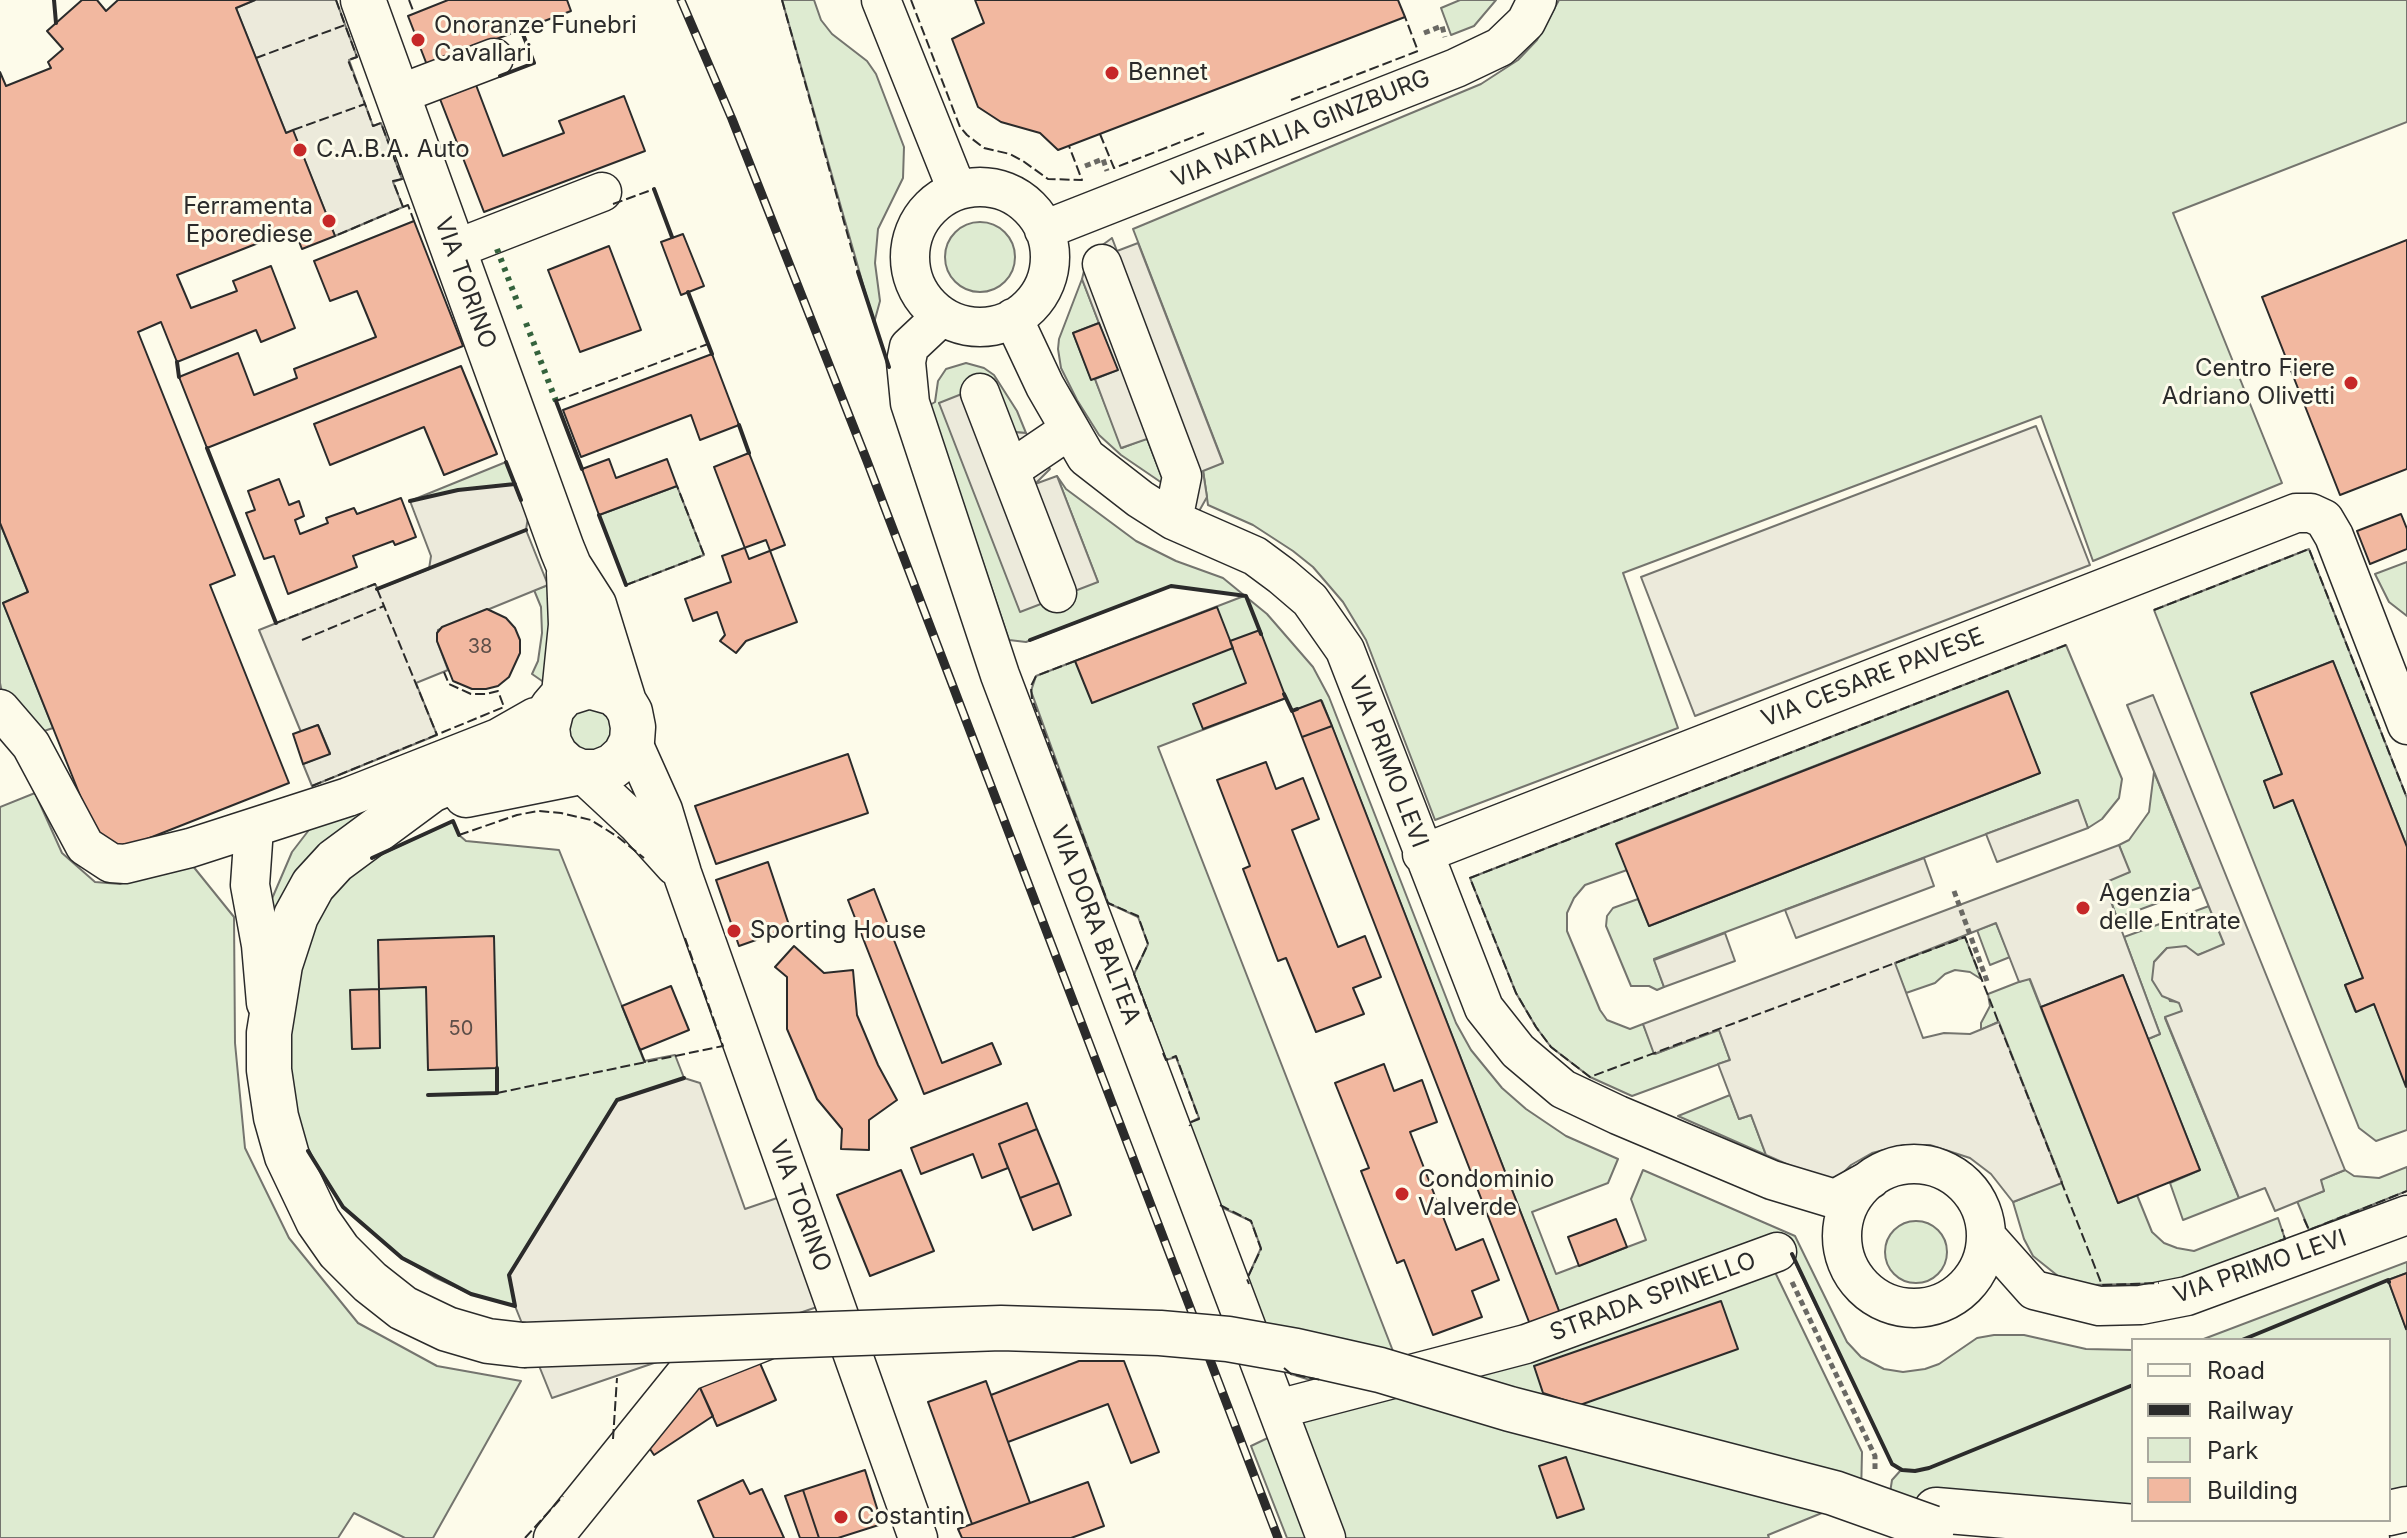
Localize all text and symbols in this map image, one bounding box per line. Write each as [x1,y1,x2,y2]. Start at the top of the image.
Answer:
place label: Onoranze Funebri Cavallari [434,12,637,68]
marker: Onoranze Funebri Cavallari [409,31,427,49]
place label: Bennet [1128,59,1208,87]
marker: Bennet [1103,64,1121,82]
street label: VIA NATALIA GINZBURG [1167,64,1435,194]
place label: C.A.B.A. Auto [316,136,470,164]
marker: C.A.B.A. Auto [291,141,309,159]
place label: Ferramenta Eporediese [183,193,313,249]
marker: Ferramenta Eporediese [320,212,338,230]
street label: VIA TORINO [428,213,502,353]
place label: Centro Fiere Adriano Olivetti [2162,355,2335,411]
marker: Centro Fiere Adriano Olivetti [2342,374,2360,392]
street label: VIA CESARE PAVESE [1758,622,1988,734]
house number: 38 [468,635,492,659]
street label: VIA PRIMO LEVI [1342,672,1434,852]
street label: VIA DORA BALTEA [1044,821,1146,1029]
place label: Agenzia delle Entrate [2099,880,2241,936]
marker: Agenzia delle Entrate [2074,899,2092,917]
place label: Sporting House [750,917,926,945]
marker: Sporting House [725,922,743,940]
house number: 50 [449,1017,473,1041]
street label: VIA TORINO [763,1136,837,1276]
place label: Condominio Valverde [1418,1166,1554,1222]
marker: Condominio Valverde [1393,1185,1411,1203]
street label: VIA PRIMO LEVI [2170,1224,2350,1310]
street label: STRADA SPINELLO [1546,1246,1760,1348]
legend [2131,1338,2391,1522]
text: Road [2207,1356,2265,1385]
text: Railway [2207,1396,2294,1425]
text: Park [2207,1436,2258,1465]
text: Building [2207,1476,2298,1505]
place label: Costantin [857,1503,965,1531]
marker: Costantin [832,1508,850,1526]

